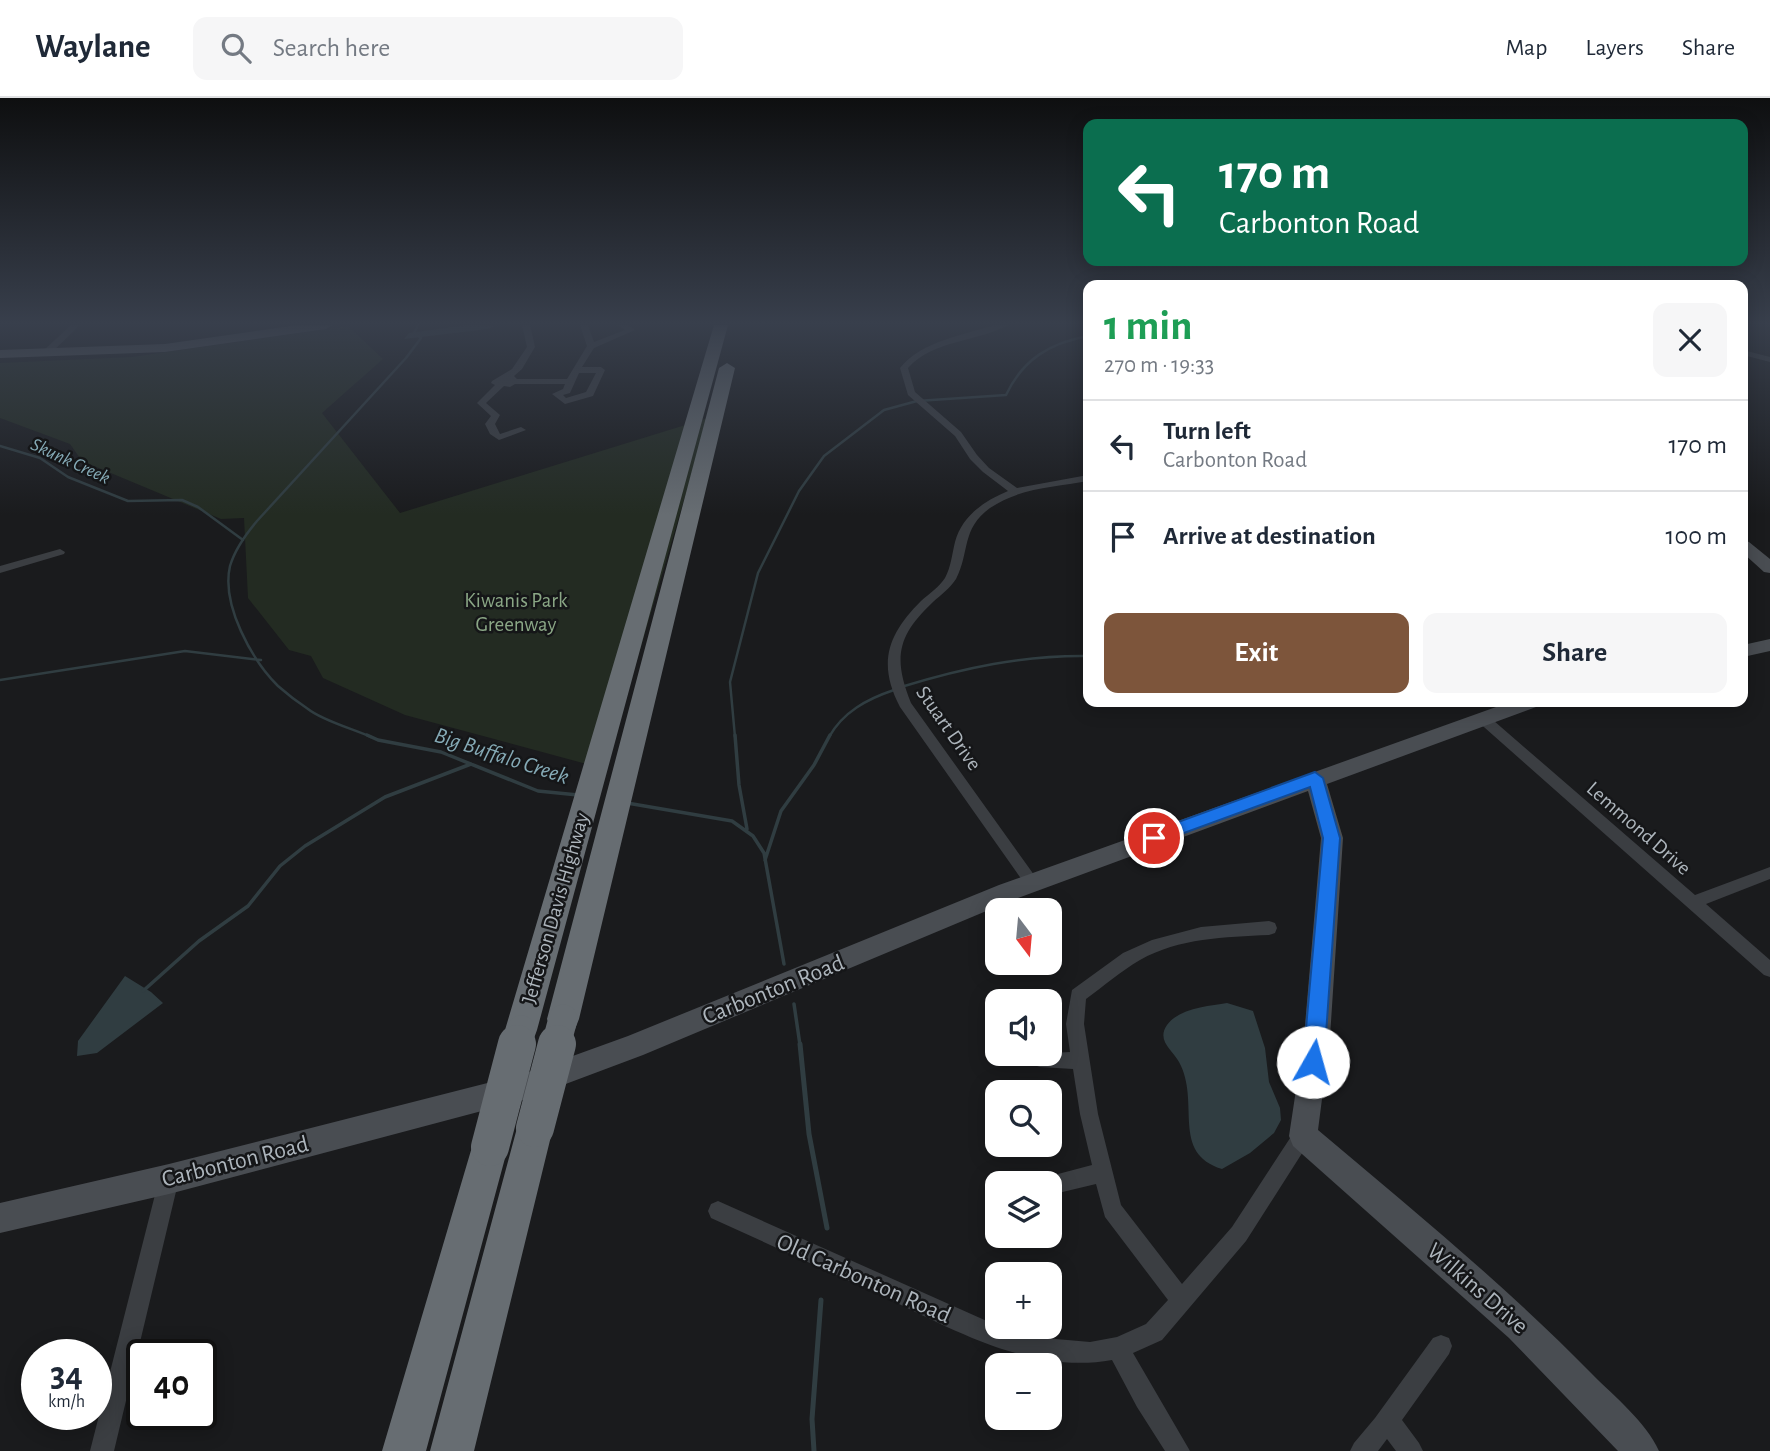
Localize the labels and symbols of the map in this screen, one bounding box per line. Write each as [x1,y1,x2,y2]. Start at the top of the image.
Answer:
water label: Skunk Creek [28,435,113,488]
park label: Kiwanis Park Greenway [464,590,568,635]
street label: Stuart Drive [912,682,985,774]
water label: Big Buffalo Creek [431,724,572,789]
street label: Lemmond Drive [1583,778,1695,879]
pin [1124,808,1184,868]
street label: Jefferson Davis Highway [518,810,593,1006]
north arrow [985,898,1062,975]
street label: Carbonton Road [699,951,848,1029]
position arrow [1276,1025,1350,1099]
street label: Carbonton Road [159,1132,311,1192]
street label: Old Carbonton Road [773,1230,954,1328]
street label: Wilkins Drive [1422,1239,1532,1339]
speed limit sign: 40 [126,1339,217,1430]

